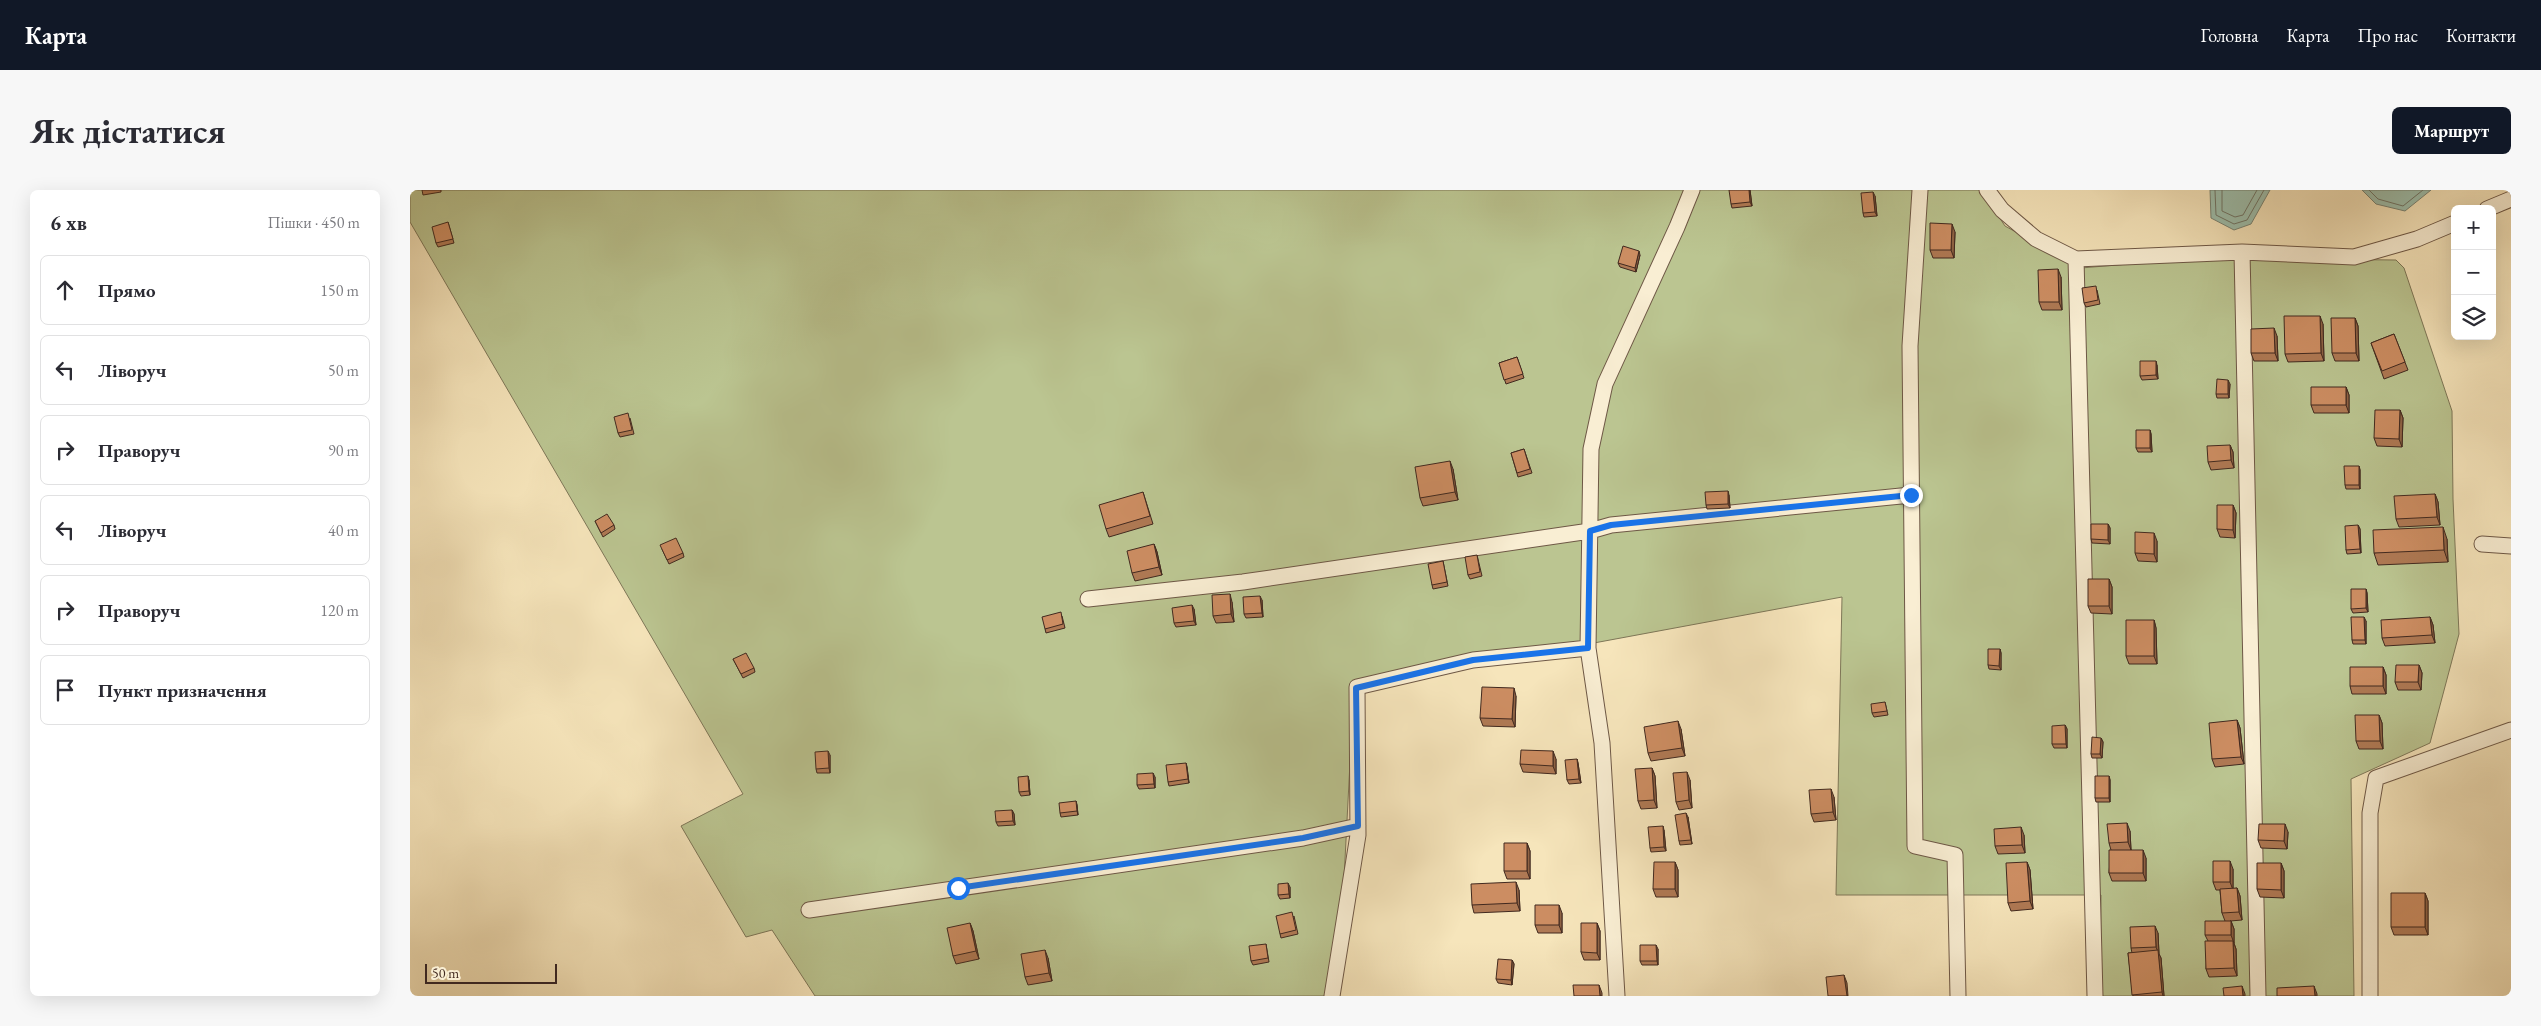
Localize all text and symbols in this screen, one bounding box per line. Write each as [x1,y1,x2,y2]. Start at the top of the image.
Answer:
text: Карта [25,20,87,51]
text: Головна [2201,24,2258,47]
text: Карта [2286,24,2329,47]
text: Про нас [2357,24,2418,47]
text: Контакти [2446,24,2516,47]
button: Маршрут [2392,107,2511,154]
text: Як дістатися [30,108,225,153]
map controls [2451,205,2496,340]
button: + [2451,205,2496,250]
text: 6 хв [50,209,87,236]
text: Пішки · 450 m [267,212,360,233]
button: − [2451,250,2496,295]
icon: ahead [51,276,79,304]
text: Прямо [98,278,156,303]
text: 150 m [320,280,359,301]
button: layers [2451,295,2496,340]
icon: left [51,356,79,384]
text: Ліворуч [98,358,166,383]
text: 50 m [328,360,359,381]
icon: right [51,436,79,464]
text: Праворуч [98,438,180,463]
text: 90 m [328,440,359,461]
route end [1900,484,1923,507]
icon: left [51,516,79,544]
text: Ліворуч [98,518,166,543]
text: 40 m [328,520,359,541]
icon: right [51,596,79,624]
text: Праворуч [98,598,180,623]
text: 120 m [320,600,359,621]
icon: arrive [51,676,79,704]
text: Пункт призначення [98,678,267,703]
route start [947,877,970,900]
scale bar [425,961,558,984]
text: 50 m [432,964,459,982]

